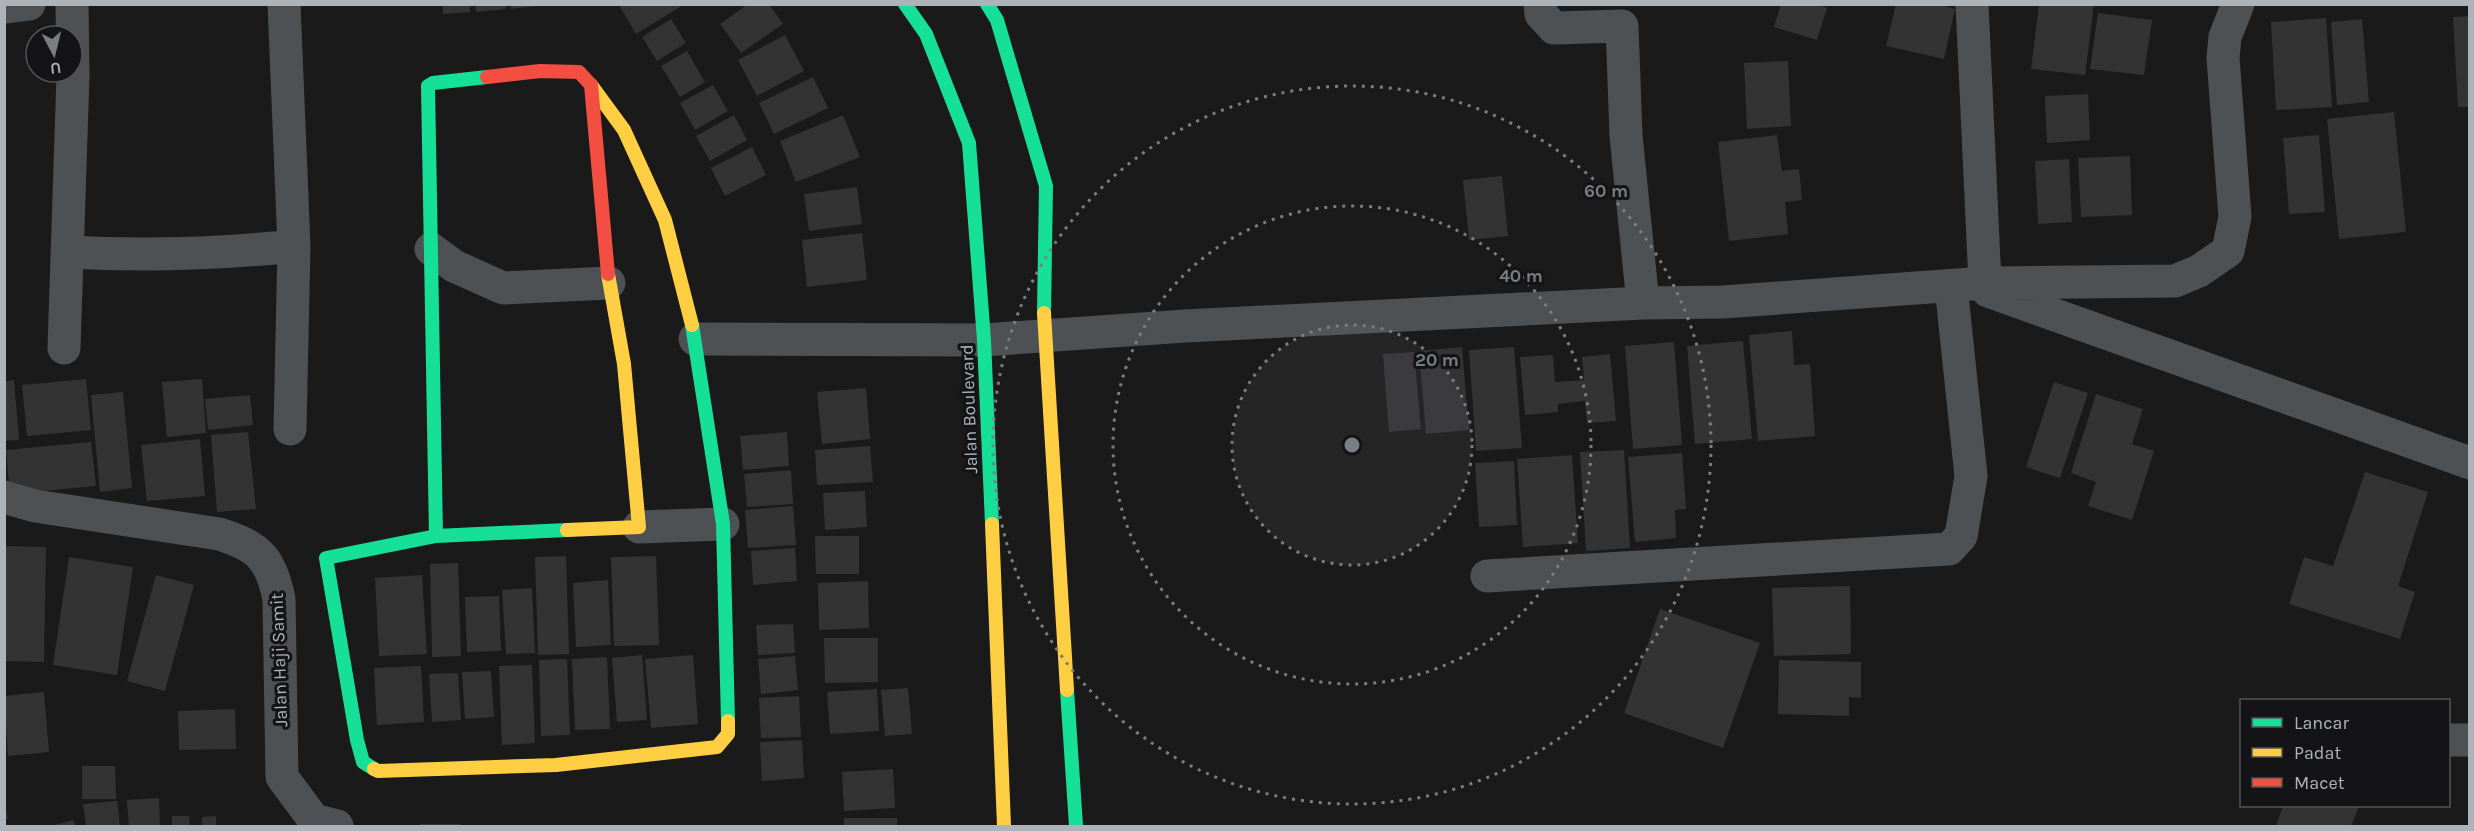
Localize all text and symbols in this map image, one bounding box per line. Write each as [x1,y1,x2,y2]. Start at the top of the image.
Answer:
north arrow [24,24,84,84]
text: U [49,58,62,78]
text: 60 m [1584,180,1628,202]
text: 40 m [1499,265,1543,287]
street label: Jalan Boulevard [956,344,982,474]
text: 20 m [1415,349,1459,371]
centre of rings [1342,435,1362,455]
street label: Jalan Haji Samit [266,592,292,727]
legend [2240,699,2450,807]
text: Lancar [2294,712,2349,734]
text: Padat [2294,742,2341,764]
text: Macet [2294,772,2345,794]

